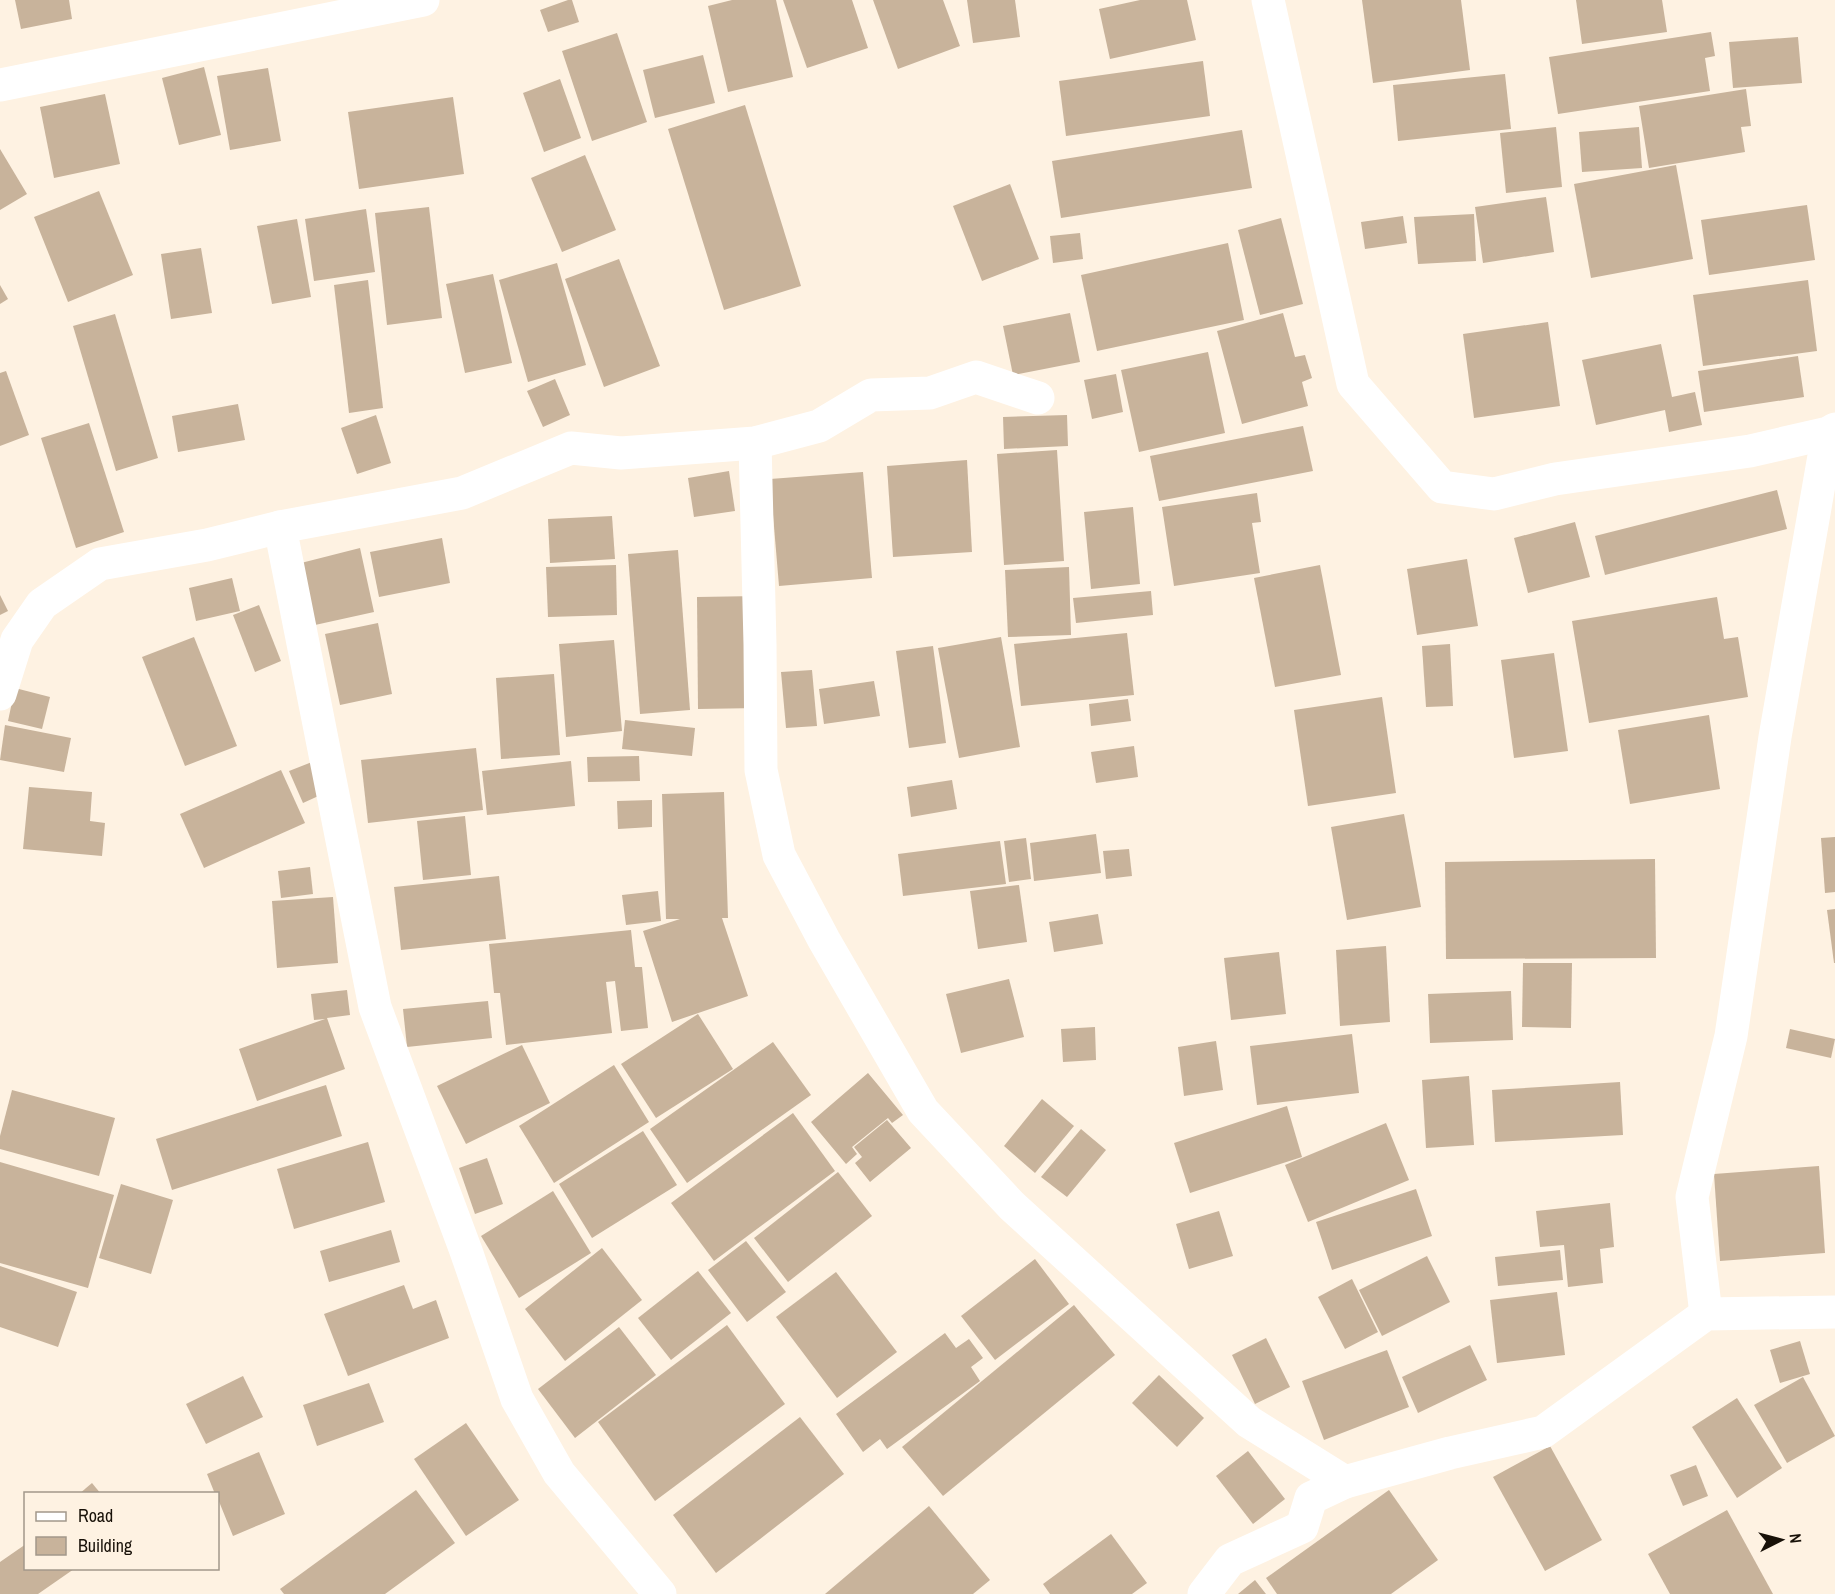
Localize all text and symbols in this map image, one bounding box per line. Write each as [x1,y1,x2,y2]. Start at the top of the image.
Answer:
legend [24,1492,219,1570]
text: Road [78,1503,113,1528]
north arrow [1751,1510,1811,1570]
text: Building [78,1533,133,1558]
text: N [1784,1533,1807,1544]

